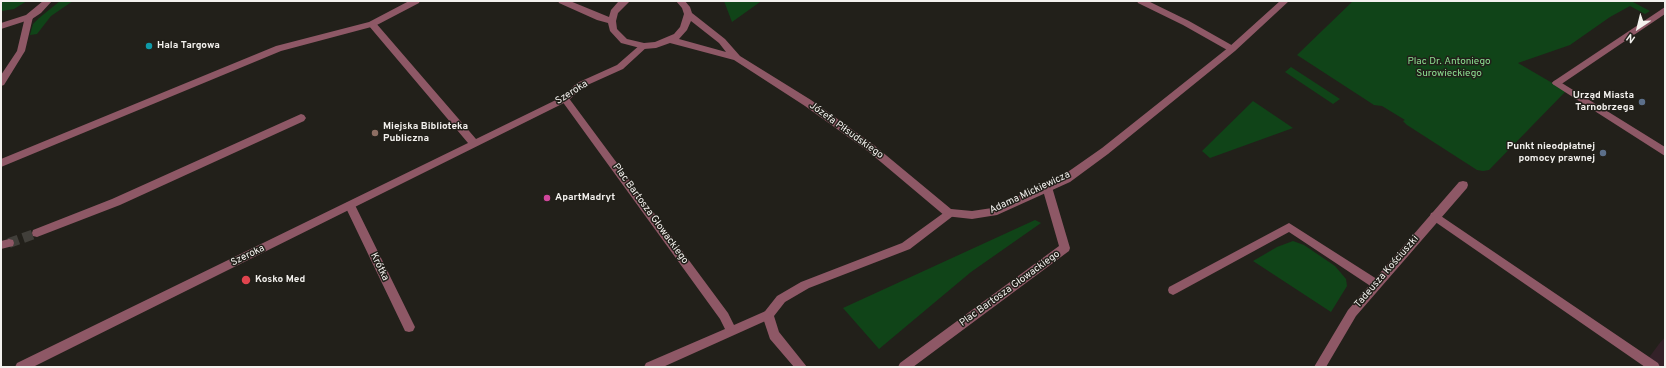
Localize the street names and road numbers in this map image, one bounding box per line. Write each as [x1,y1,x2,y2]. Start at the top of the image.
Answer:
street label: Szeroka [554,78,590,108]
street label: Józefa Piłsudskiego [807,100,885,162]
street label: Plac Bartosza Głowackiego [610,161,690,267]
street label: Adama Mickiewicza [988,169,1072,217]
street label: Tadeusza Kościuszki [1352,233,1422,311]
street label: Szeroka [229,243,267,269]
street label: Plac Bartosza Głowackiego [957,249,1063,329]
street label: Krótka [367,251,391,283]

